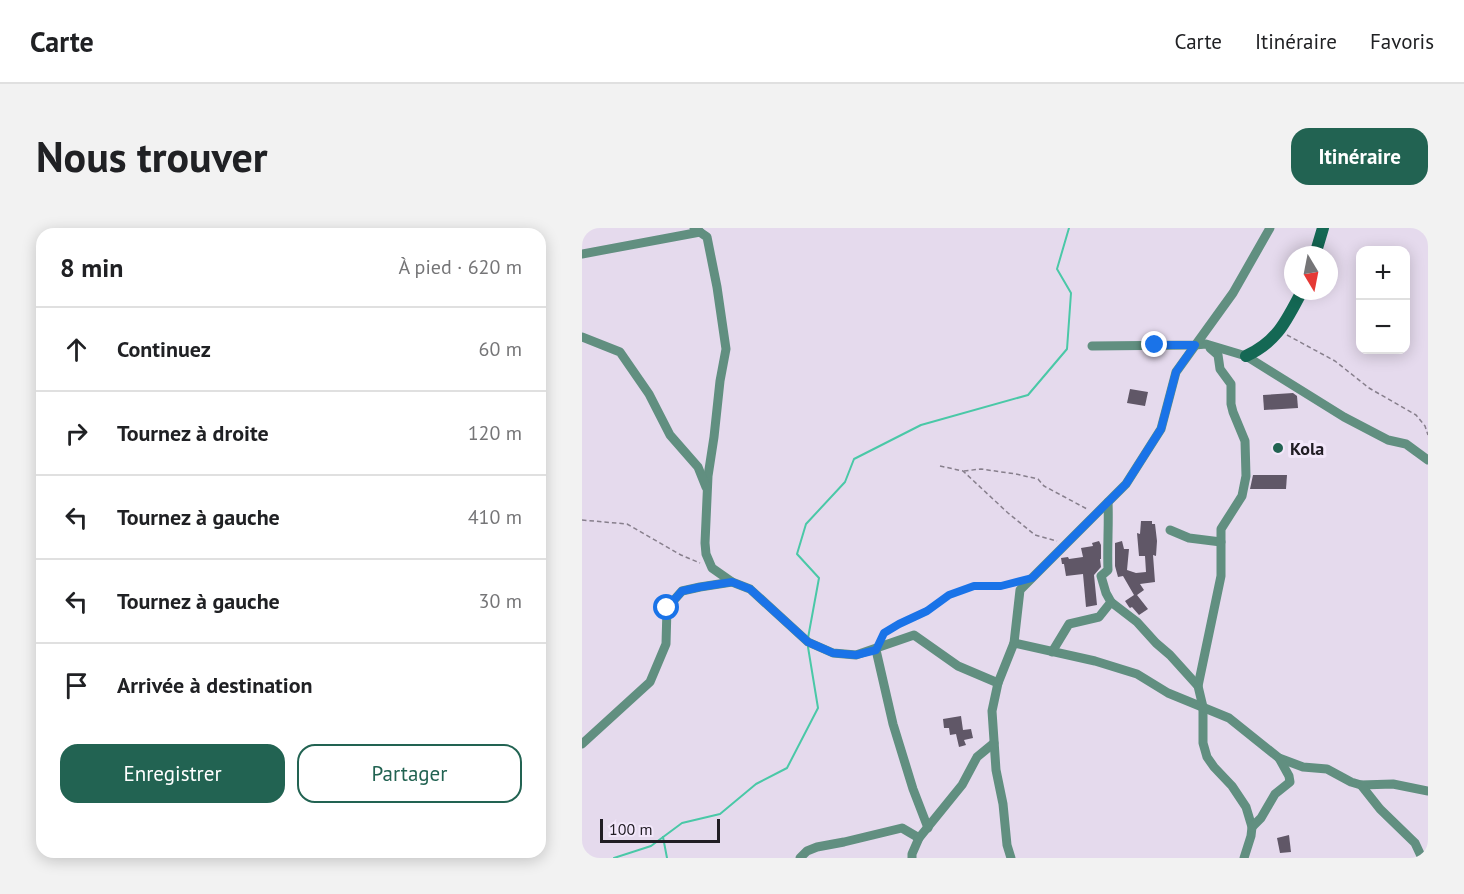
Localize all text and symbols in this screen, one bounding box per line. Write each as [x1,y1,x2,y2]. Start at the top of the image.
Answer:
text: Carte [30,23,94,60]
text: Carte [1175,28,1222,55]
text: Itinéraire [1255,28,1337,55]
text: Favoris [1370,28,1434,55]
button: Itinéraire [1291,128,1428,185]
text: Nous trouver [36,129,267,184]
north arrow [1284,246,1338,300]
map controls [1356,246,1410,354]
button: + [1356,246,1410,300]
text: 8 min [60,251,123,284]
text: À pied · 620 m [398,254,522,280]
button: − [1356,300,1410,354]
route end [1141,331,1167,357]
icon: ahead [60,333,93,366]
text: Continuez [117,335,211,363]
text: 60 m [479,336,522,362]
icon: right [60,417,93,450]
text: Tournez à droite [117,419,269,447]
text: 120 m [468,420,522,446]
place label: Kola [1290,437,1324,460]
marker: Kola [1271,441,1285,455]
icon: left [60,501,93,534]
text: Tournez à gauche [117,503,280,531]
text: 410 m [468,504,522,530]
icon: left [60,585,93,618]
text: Tournez à gauche [117,587,280,615]
text: 30 m [479,588,522,614]
route start [653,594,679,620]
icon: arrive [60,669,93,702]
text: Arrivée à destination [117,671,313,699]
button: Enregistrer [60,744,285,803]
button: Partager [297,744,522,803]
scale bar [600,816,720,844]
text: 100 m [609,819,652,839]

